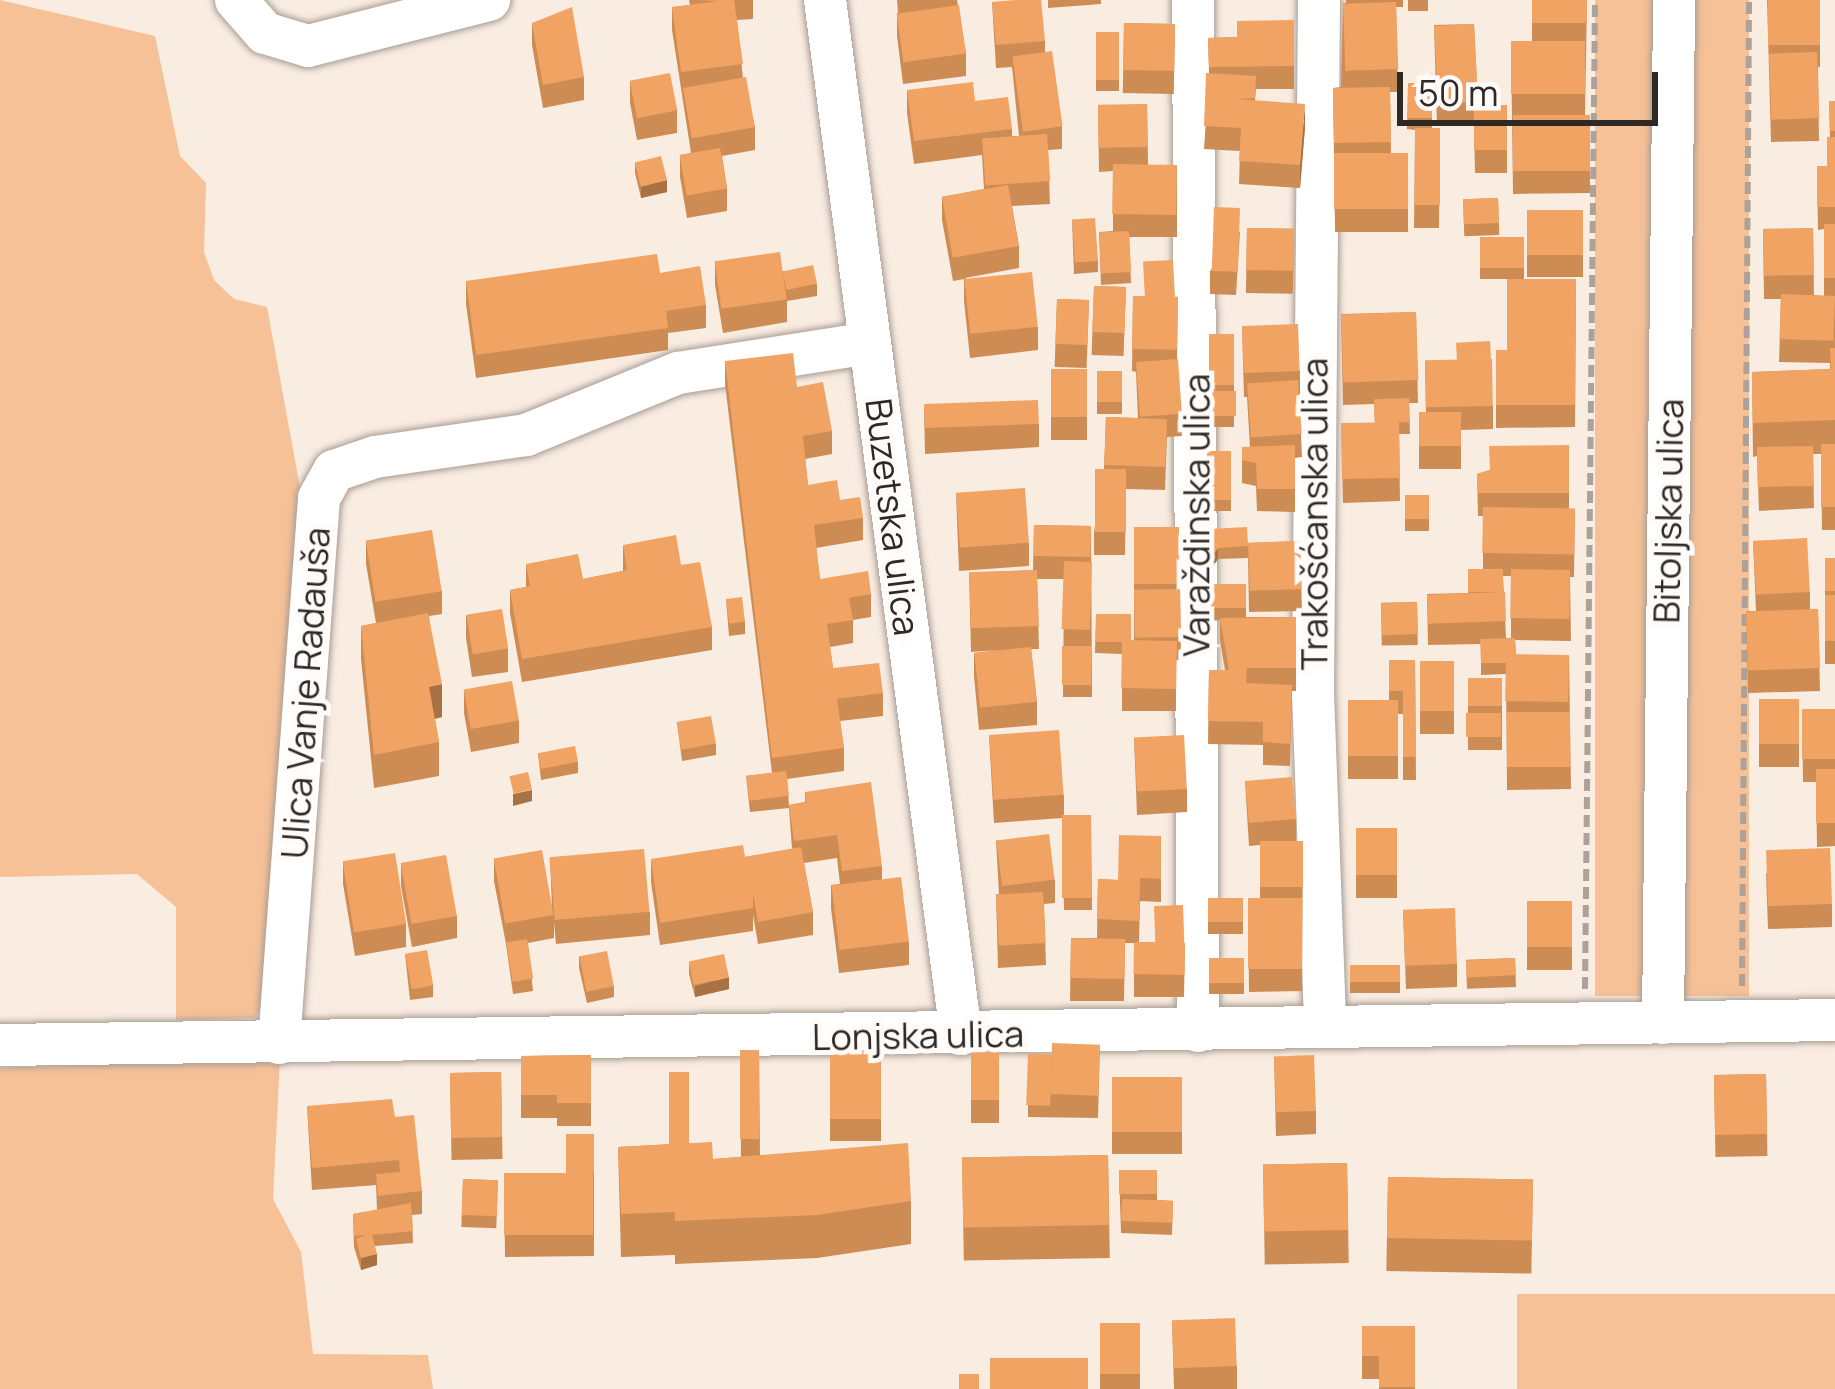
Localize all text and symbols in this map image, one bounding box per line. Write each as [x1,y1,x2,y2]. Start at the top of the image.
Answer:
scale bar [1403,48,1664,122]
text: 50 m [1418,68,1498,117]
street label: Trakošćanska ulica [1292,358,1336,670]
street label: Varaždinska ulica [1174,373,1218,657]
street label: Buzetska ulica [857,396,929,638]
street label: Bitoljska ulica [1644,398,1692,624]
street label: Ulica Vanje Radauša [272,526,338,860]
street label: Lonjska ulica [812,1012,1024,1058]

